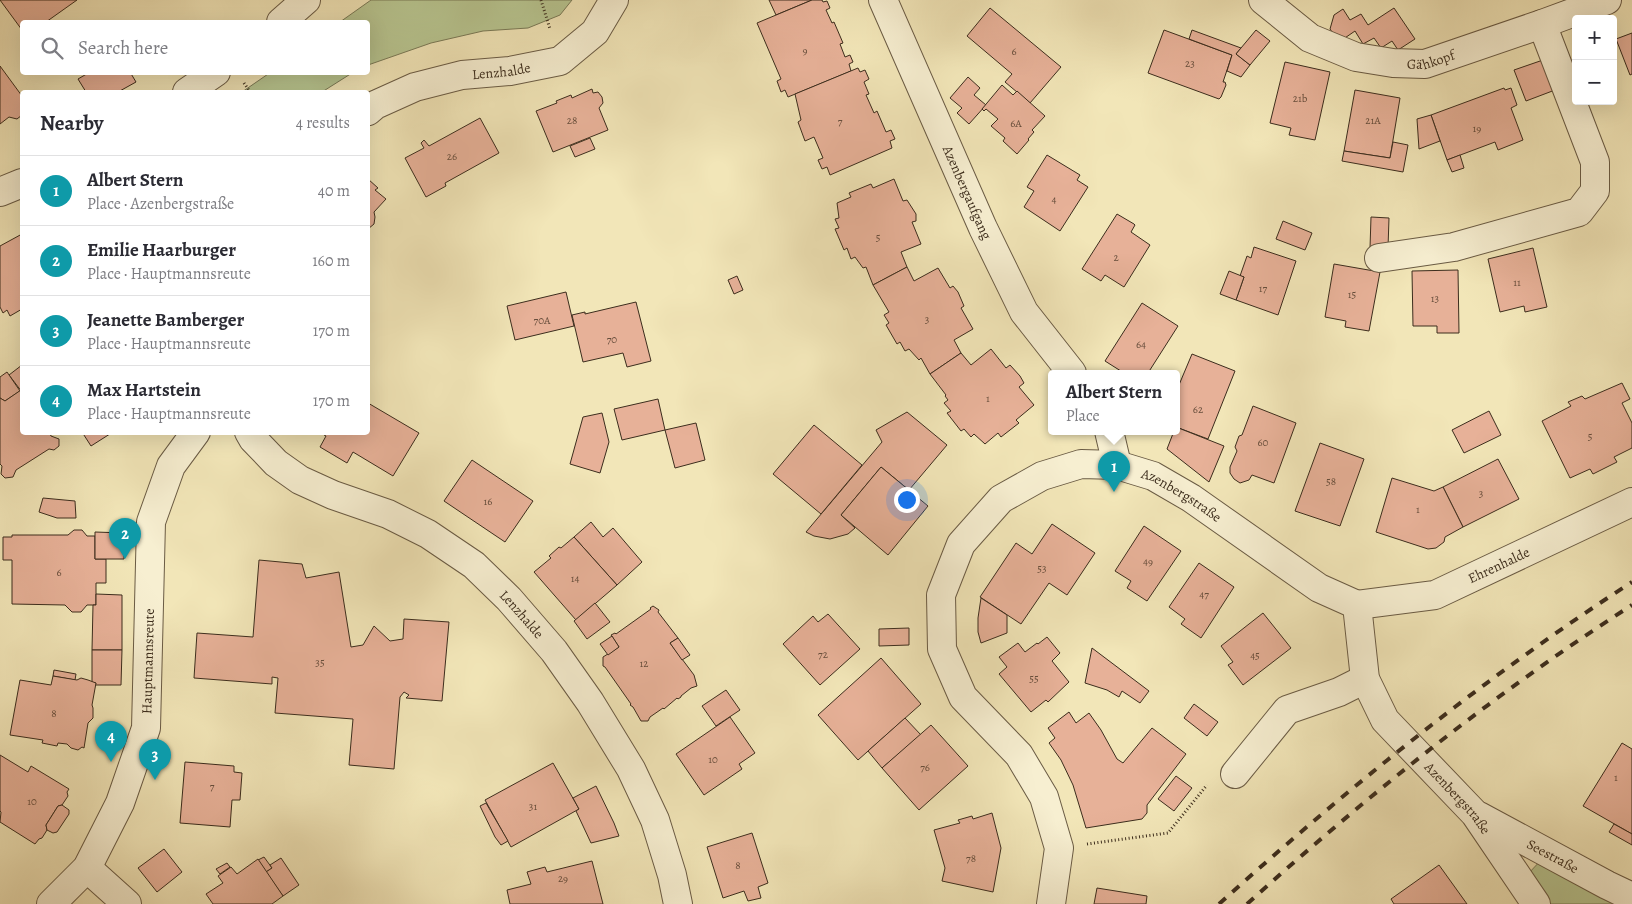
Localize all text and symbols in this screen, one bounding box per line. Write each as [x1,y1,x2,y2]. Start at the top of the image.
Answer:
map controls [1572,15,1617,105]
button: + [1572,15,1617,60]
search box [20,20,370,75]
icon: search [38,34,66,62]
text: Search here [78,35,168,61]
house number: 9 [802,43,808,58]
house number: 6 [1011,44,1017,59]
street label: Gähkopf [1407,45,1460,74]
house number: 23 [1185,56,1195,71]
street label: Lenzhalde [471,58,532,84]
button: − [1572,60,1617,105]
house number: 21b [1293,91,1308,106]
text: Nearby [40,109,103,137]
text: 4 results [296,112,350,134]
house number: 28 [567,113,577,128]
house number: 21A [1365,113,1381,128]
house number: 7 [838,114,843,129]
house number: 6A [1010,116,1022,131]
house number: 19 [1473,121,1481,136]
street label: Azenbergaufgang [938,142,996,243]
house number: 26 [447,149,457,164]
text: Albert Stern [87,167,184,193]
text: 1 [53,180,59,202]
text: 40 m [318,180,350,202]
house number: 4 [1052,192,1057,207]
text: Place · Azenbergstraße [87,193,234,215]
house number: 5 [876,230,881,245]
text: Emilie Haarburger [87,237,236,263]
text: 2 [52,250,60,272]
text: 160 m [312,250,350,272]
house number: 2 [1113,250,1119,265]
text: Place · Hauptmannsreute [87,263,251,285]
house number: 11 [1513,275,1521,290]
house number: 17 [1259,281,1268,296]
house number: 15 [1348,287,1357,302]
house number: 13 [1431,291,1439,306]
text: Jeanette Bamberger [87,307,244,333]
house number: 3 [925,312,929,327]
house number: 70A [534,313,551,328]
text: 3 [53,320,59,342]
text: 170 m [313,320,350,342]
house number: 70 [607,332,617,347]
text: Place · Hauptmannsreute [87,333,251,355]
house number: 64 [1136,337,1146,352]
popup [1048,370,1180,435]
text: Max Hartstein [87,377,201,403]
text: Albert Stern [1066,379,1162,405]
text: 4 [52,390,60,412]
text: 170 m [313,390,350,412]
house number: 1 [986,391,990,406]
house number: 62 [1193,402,1203,417]
text: Place · Hauptmannsreute [87,403,251,425]
text: Place [1066,405,1100,427]
house number: 5 [1588,429,1593,444]
house number: 60 [1258,435,1269,450]
pin: 1 [1098,451,1130,492]
street label: Azenbergstraße [1138,464,1225,527]
house number: 58 [1326,474,1336,489]
house number: 3 [1479,486,1483,501]
your location [894,487,920,513]
house number: 16 [484,494,492,509]
house number: 1 [1416,502,1420,517]
pin: 2 [109,518,141,559]
street label: Ehrenhalde [1465,543,1533,588]
house number: 49 [1143,554,1153,569]
house number: 53 [1037,561,1047,576]
house number: 6 [56,565,62,580]
house number: 14 [571,571,579,586]
street label: Lenzhalde [495,586,548,643]
house number: 47 [1199,587,1209,602]
street label: Hauptmannsreute [137,608,159,714]
house number: 72 [818,647,828,662]
house number: 45 [1250,648,1260,663]
house number: 35 [315,655,325,670]
house number: 12 [640,656,649,671]
house number: 55 [1029,671,1039,686]
house number: 8 [51,706,57,721]
pin: 4 [95,721,127,762]
pin: 3 [139,739,171,780]
house number: 10 [708,752,718,767]
street label: Azenbergstraße [1420,757,1495,838]
house number: 76 [920,760,930,775]
house number: 1 [1614,770,1618,785]
house number: 7 [210,779,215,794]
house number: 10 [27,794,37,809]
house number: 31 [529,799,537,814]
street label: Seestraße [1523,835,1582,878]
house number: 78 [966,851,976,866]
house number: 8 [735,858,741,873]
house number: 29 [558,871,568,886]

